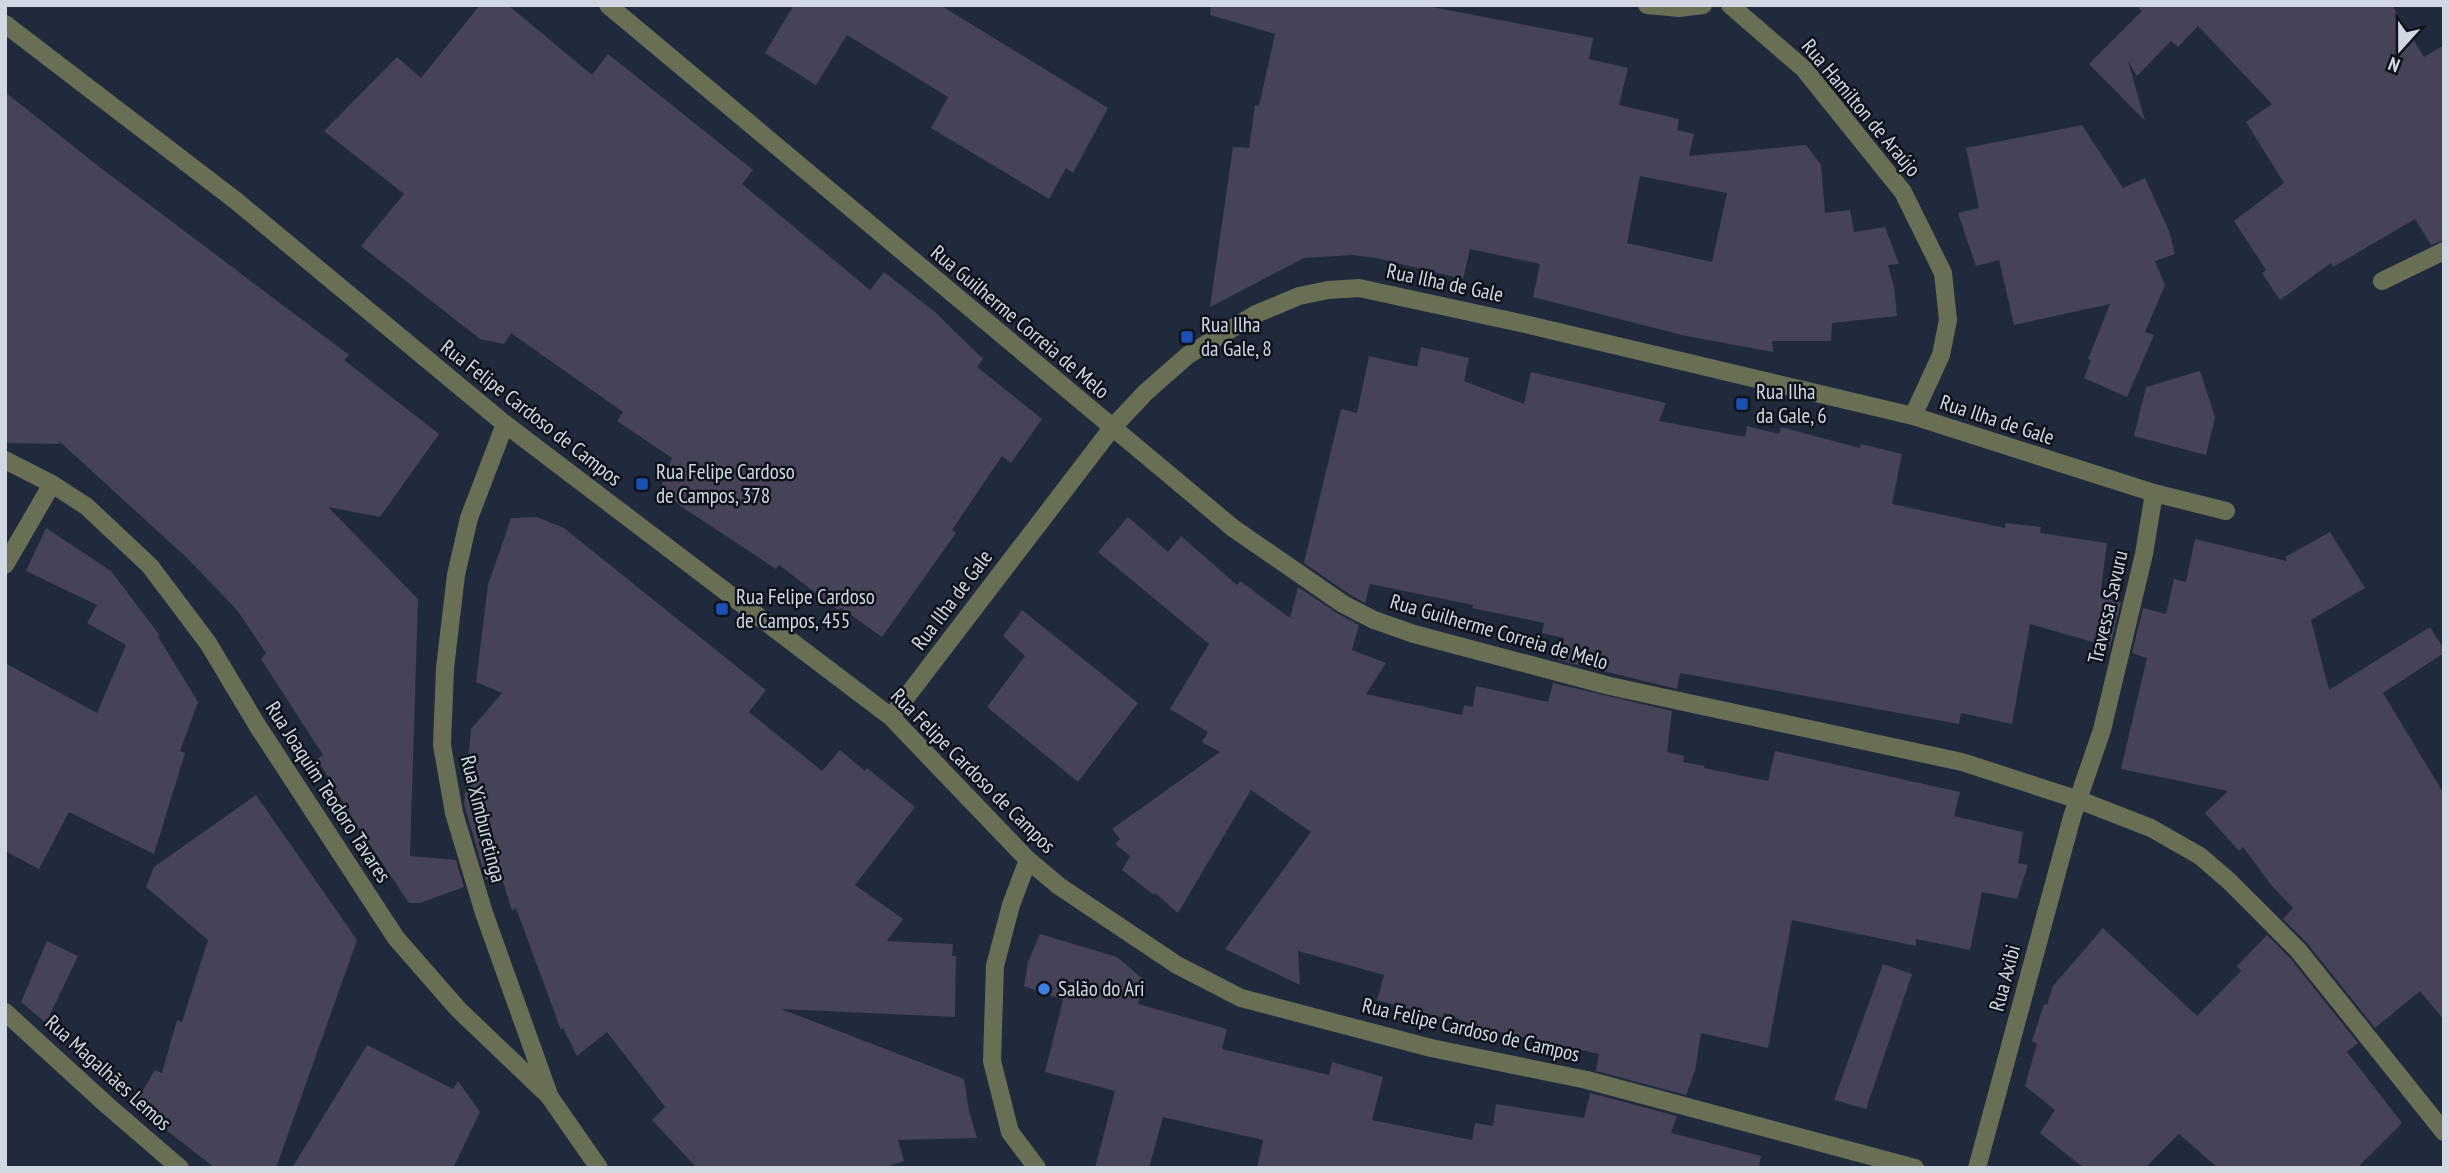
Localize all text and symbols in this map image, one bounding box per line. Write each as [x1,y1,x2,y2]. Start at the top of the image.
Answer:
north arrow [2365,14,2435,84]
street label: Rua Hamilton de Araújo [1796,33,1927,182]
text: N [2385,52,2403,78]
street label: Rua Guilherme Correia de Melo [925,239,1115,404]
street label: Rua Ilha de Gale [1384,257,1506,308]
place label: Rua Ilha da Gale, 8 [1201,311,1272,362]
marker: Rua Ilha da Gale, 8 [1179,329,1195,345]
street label: Rua Felipe Cardoso de Campos [435,334,627,492]
place label: Rua Ilha da Gale, 6 [1756,378,1827,429]
street label: Rua Ilha de Gale [1937,388,2058,451]
marker: Rua Ilha da Gale, 6 [1734,396,1750,412]
place label: Rua Felipe Cardoso de Campos, 378 [656,458,795,509]
marker: Rua Felipe Cardoso de Campos, 378 [634,476,650,492]
street label: Rua Ilha de Gale [905,544,998,655]
street label: Travessa Savuru [2081,548,2134,666]
place label: Rua Felipe Cardoso de Campos, 455 [736,583,875,634]
street label: Rua Guilherme Correia de Melo [1387,587,1611,676]
marker: Rua Felipe Cardoso de Campos, 455 [714,601,730,617]
street label: Rua Felipe Cardoso de Campos [885,682,1062,859]
street label: Rua Joaquim Teodoro Tavares [260,696,397,887]
street label: Rua Ximburetinga [455,753,512,885]
street label: Rua Axibi [1983,942,2026,1014]
place label: Salão do Ari [1058,975,1145,1002]
marker: Salão do Ari [1036,981,1052,997]
street label: Rua Felipe Cardoso de Campos [1360,991,1582,1068]
street label: Rua Magalhães Lemos [40,1009,177,1136]

